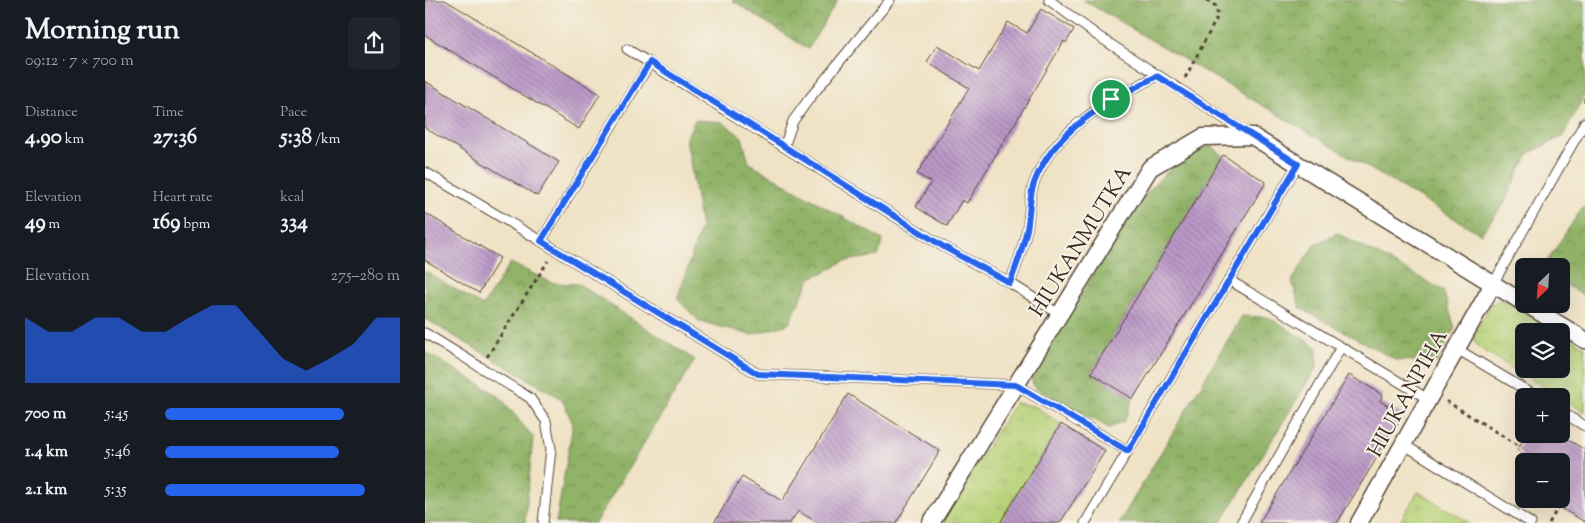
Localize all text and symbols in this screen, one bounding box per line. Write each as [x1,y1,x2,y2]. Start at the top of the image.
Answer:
text: Morning run [25,11,180,51]
button: share [348,17,400,69]
text: 09:12 · 7 × 700 m [25,50,134,73]
pin [1090,78,1132,120]
icon: arrive [1097,85,1125,113]
text: Distance [25,103,78,123]
text: Time [153,103,184,123]
text: Pace [280,103,307,123]
text: 4.90 [25,123,62,153]
text: 27:36 [153,123,197,153]
text: 5:38 [280,123,312,153]
text: km [62,130,84,150]
text: /km [312,130,340,150]
street label: HIUKANMUTKA [1023,161,1140,323]
text: Elevation [25,188,82,208]
text: Heart rate [153,188,212,208]
text: kcal [280,188,304,208]
text: 49 [25,208,46,238]
text: 169 [153,208,180,238]
text: 334 [280,208,308,238]
text: m [46,215,60,235]
text: bpm [180,215,210,235]
north arrow [1515,258,1570,312]
map controls [1515,258,1570,508]
text: Elevation [25,265,90,288]
text: 275–280 m [331,265,400,288]
button: layers [1515,323,1570,378]
street label: HIUKANPIHA [1361,325,1456,463]
button: + [1515,388,1570,443]
text: 700 m [25,403,66,426]
text: 5:45 [105,403,128,426]
text: 1.4 km [25,441,68,464]
text: 5:46 [105,441,131,464]
button: − [1515,453,1570,508]
text: 2.1 km [25,479,67,502]
text: 5:35 [105,479,127,502]

